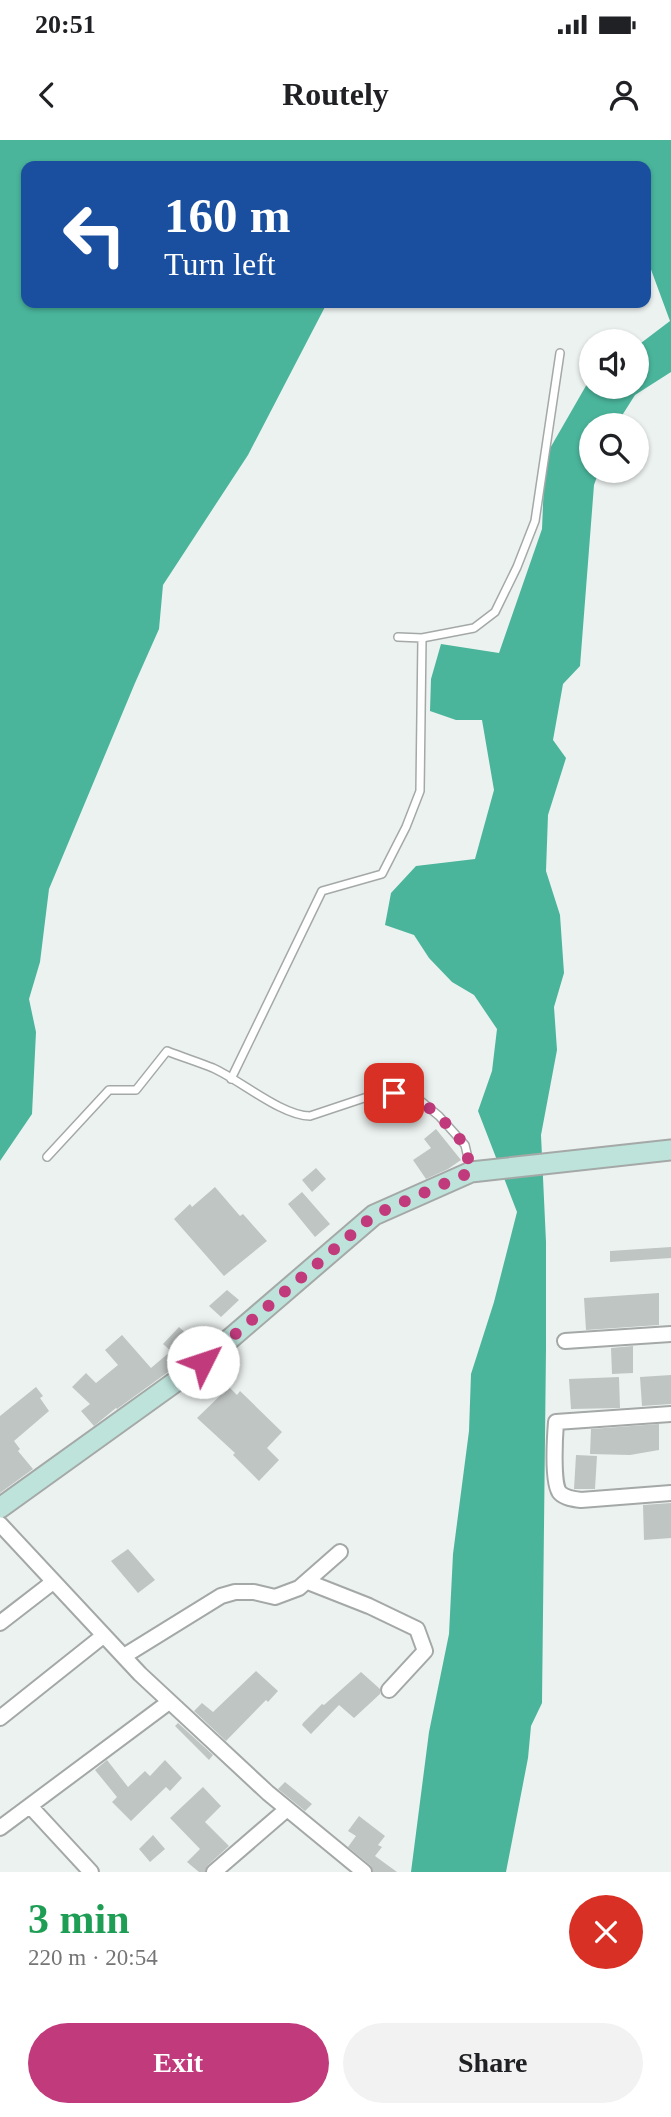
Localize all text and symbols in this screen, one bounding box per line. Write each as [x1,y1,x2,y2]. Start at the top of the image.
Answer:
text: 20:51 [35,10,96,39]
icon: back [28,76,66,114]
text: Routely [282,76,389,112]
icon: person [605,76,643,114]
text: 160 m [164,188,291,243]
icon: left [49,189,140,280]
text: Turn left [164,246,276,282]
map controls [579,329,649,483]
button: sound [579,329,649,399]
button: search [579,413,649,483]
pin [364,1063,424,1123]
icon: arrive [375,1074,413,1112]
position arrow [166,1325,240,1399]
button: close [569,1895,643,1969]
text: 3 min [28,1896,130,1942]
text: 220 m · 20:54 [28,1945,158,1970]
button: Exit [28,2023,329,2103]
button: Share [343,2023,643,2103]

